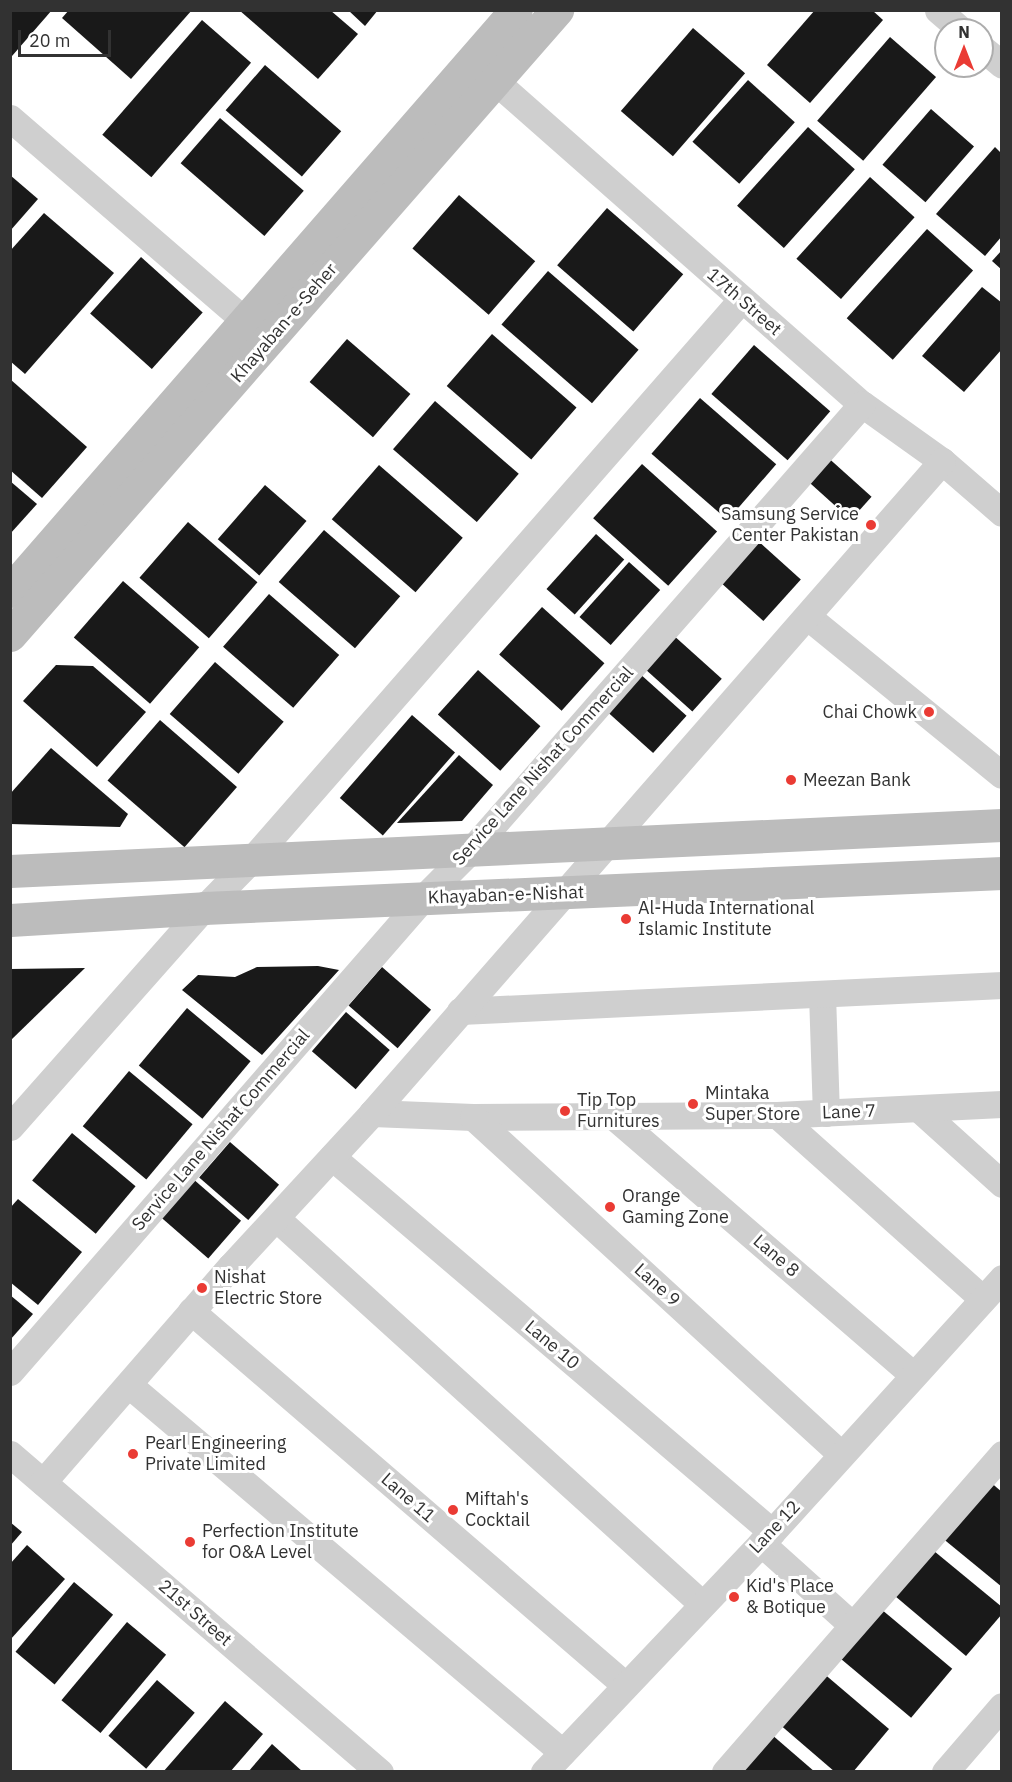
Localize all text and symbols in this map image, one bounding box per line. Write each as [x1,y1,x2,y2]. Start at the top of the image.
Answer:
scale bar [21,18,114,56]
north arrow [934,18,994,78]
text: N [958,22,970,42]
text: 20 m [29,29,71,52]
street label: Khayaban-e-Seher [226,259,342,387]
street label: 17th Street [702,264,786,340]
place label: Samsung Service Center Pakistan [721,504,859,546]
marker: Samsung Service Center Pakistan [864,518,878,532]
street label: Service Lane Nishat Commercial [448,662,638,870]
place label: Chai Chowk [823,701,917,723]
marker: Chai Chowk [922,705,936,719]
place label: Meezan Bank [803,769,911,791]
marker: Meezan Bank [784,773,798,787]
street label: Khayaban-e-Nishat [427,881,585,909]
place label: Al-Huda International Islamic Institute [638,898,814,940]
marker: Al-Huda International Islamic Institute [619,912,633,926]
street label: Service Lane Nishat Commercial [128,1025,314,1235]
place label: Mintaka Super Store [705,1083,800,1126]
place label: Tip Top Furnitures [577,1090,660,1132]
marker: Mintaka Super Store [686,1097,700,1111]
street label: Lane 7 [822,1100,876,1124]
marker: Tip Top Furnitures [558,1104,572,1118]
place label: Orange Gaming Zone [622,1186,729,1228]
marker: Orange Gaming Zone [603,1200,617,1214]
street label: Lane 8 [749,1230,803,1282]
street label: Lane 9 [630,1259,684,1311]
place label: Nishat Electric Store [214,1267,322,1310]
marker: Nishat Electric Store [195,1281,209,1295]
street label: Lane 10 [520,1316,584,1374]
place label: Pearl Engineering Private Limited [145,1433,286,1476]
marker: Pearl Engineering Private Limited [126,1447,140,1461]
street label: Lane 11 [377,1469,439,1527]
place label: Miftah's Cocktail [465,1489,530,1532]
street label: Lane 12 [745,1496,805,1558]
marker: Miftah's Cocktail [446,1503,460,1517]
place label: Perfection Institute for O&A Level [202,1521,359,1564]
marker: Perfection Institute for O&A Level [183,1535,197,1549]
street label: 21st Street [154,1575,236,1651]
place label: Kid's Place & Botique [746,1576,834,1618]
marker: Kid's Place & Botique [727,1590,741,1604]

